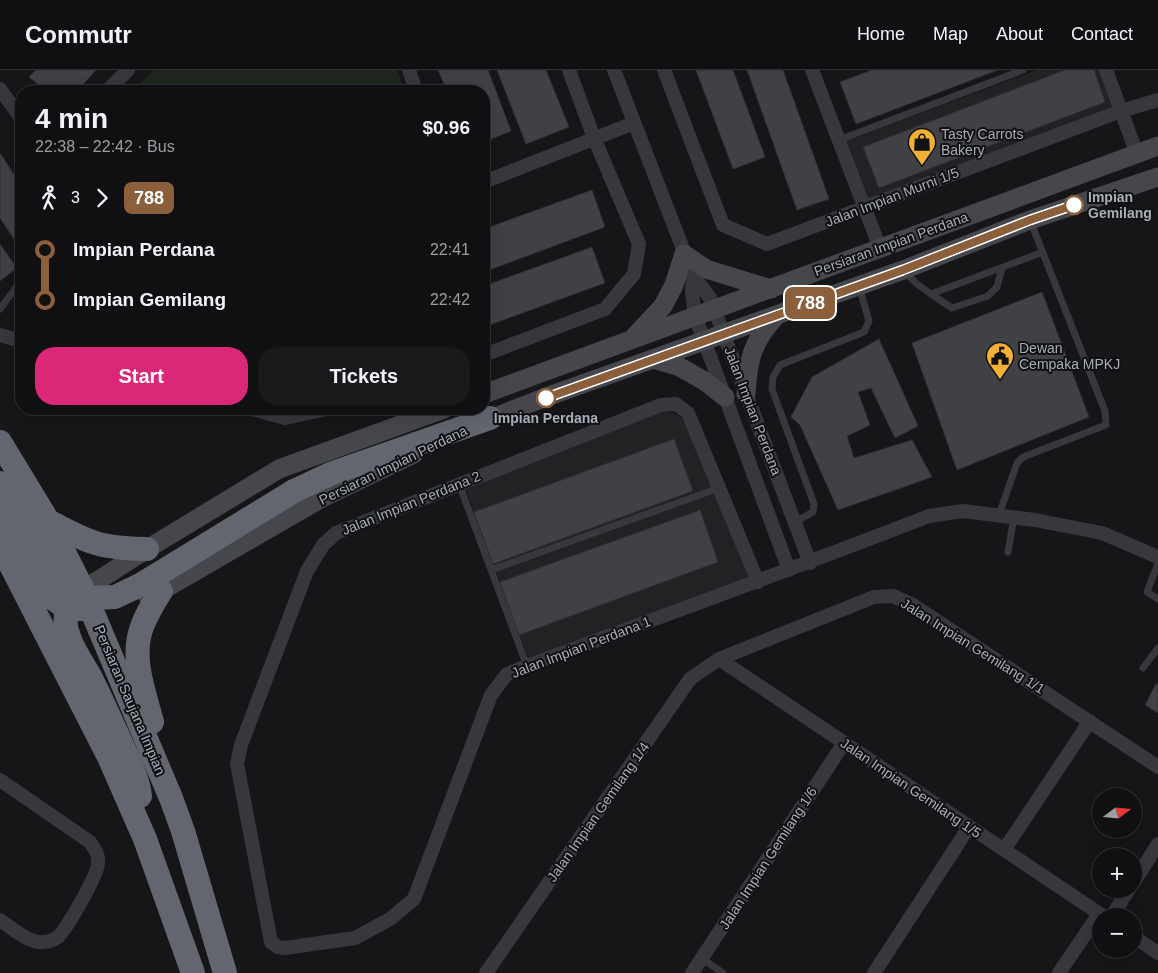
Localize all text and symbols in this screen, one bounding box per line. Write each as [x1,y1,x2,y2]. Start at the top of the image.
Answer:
text: Commutr [25,21,132,48]
text: Home [857,24,905,44]
text: Map [933,24,968,44]
text: About [996,24,1043,44]
text: Contact [1071,24,1133,44]
text: 4 min [35,103,108,134]
text: $0.96 [422,117,470,138]
place label: Tasty Carrots Bakery [941,126,1023,158]
shop icon: Tasty Carrots Bakery [907,127,937,166]
text: 22:38 – 22:42 · Bus [35,138,175,155]
street label: Jalan Impian Murni 1/5 [823,164,961,230]
icon: walk [35,184,63,212]
icon: forward [88,184,116,212]
text: 788 [134,188,164,208]
text: 3 [71,189,80,206]
place label: Impian Gemilang [1088,189,1152,221]
marker: Impian Gemilang [1064,195,1084,215]
street label: Persiaran Impian Perdana [812,209,970,279]
text: Impian Perdana [73,239,215,260]
text: 22:41 [430,241,470,258]
line badge: 788 [781,287,839,319]
text: Impian Gemilang [73,289,226,310]
text: 22:42 [430,291,470,308]
text: 788 [795,293,825,313]
place label: Dewan Cempaka MPKJ [1019,340,1120,372]
public building icon: Dewan Cempaka MPKJ [985,341,1015,380]
street label: Jalan Impian Perdana [721,345,785,478]
button: Start [35,347,248,405]
button: Tickets [258,347,470,405]
marker: Impian Perdana [536,388,556,408]
place label: Impian Perdana [494,410,598,426]
street label: Persiaran Impian Perdana [316,422,470,508]
street label: Jalan Impian Perdana 2 [339,468,483,538]
street label: Jalan Impian Gemilang 1/1 [898,595,1048,697]
street label: Jalan Impian Perdana 1 [509,613,653,681]
street label: Persiaran Saujana Impian [91,623,169,777]
street label: Jalan Impian Gemilang 1/5 [837,735,985,841]
street label: Jalan Impian Gemilang 1/4 [544,739,652,885]
street label: Jalan Impian Gemilang 1/6 [716,784,820,932]
north arrow [1092,788,1142,838]
map controls [1092,788,1142,958]
button: + [1092,848,1142,898]
button: − [1092,908,1142,958]

